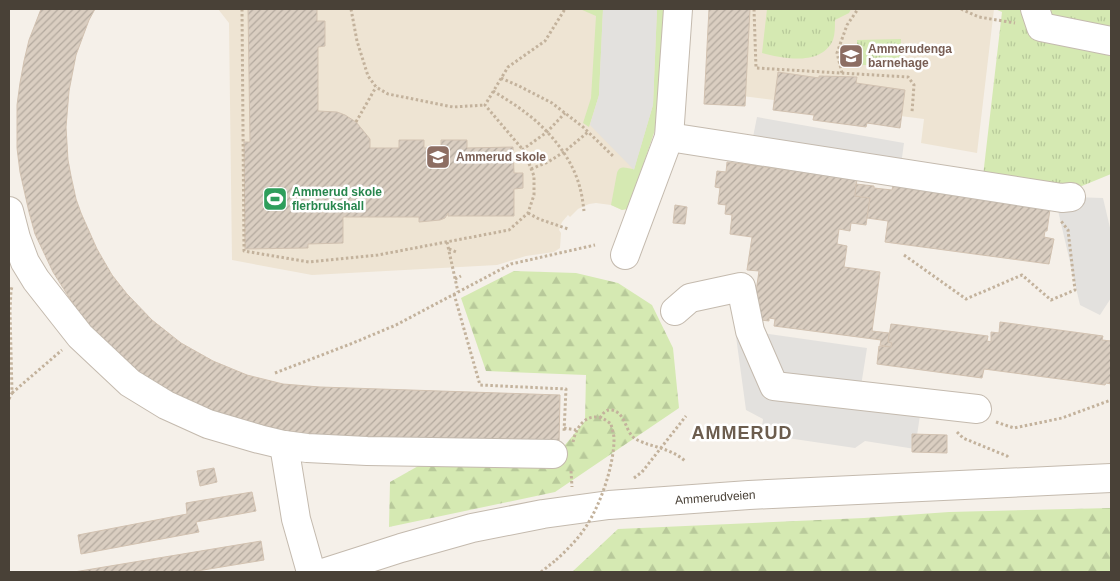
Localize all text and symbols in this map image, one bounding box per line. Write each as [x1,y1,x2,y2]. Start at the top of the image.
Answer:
place label: Ammerudenga barnehage [868,42,952,70]
school or university icon: Ammerudenga barnehage [838,43,864,69]
school or university icon: Ammerud skole [425,144,451,170]
place label: Ammerud skole [456,150,546,164]
place label: Ammerud skole flerbrukshall [292,185,382,213]
sports icon: Ammerud skole flerbrukshall [262,186,288,212]
district label: AMMERUD [692,423,793,443]
street label: Ammerudveien [674,488,756,507]

